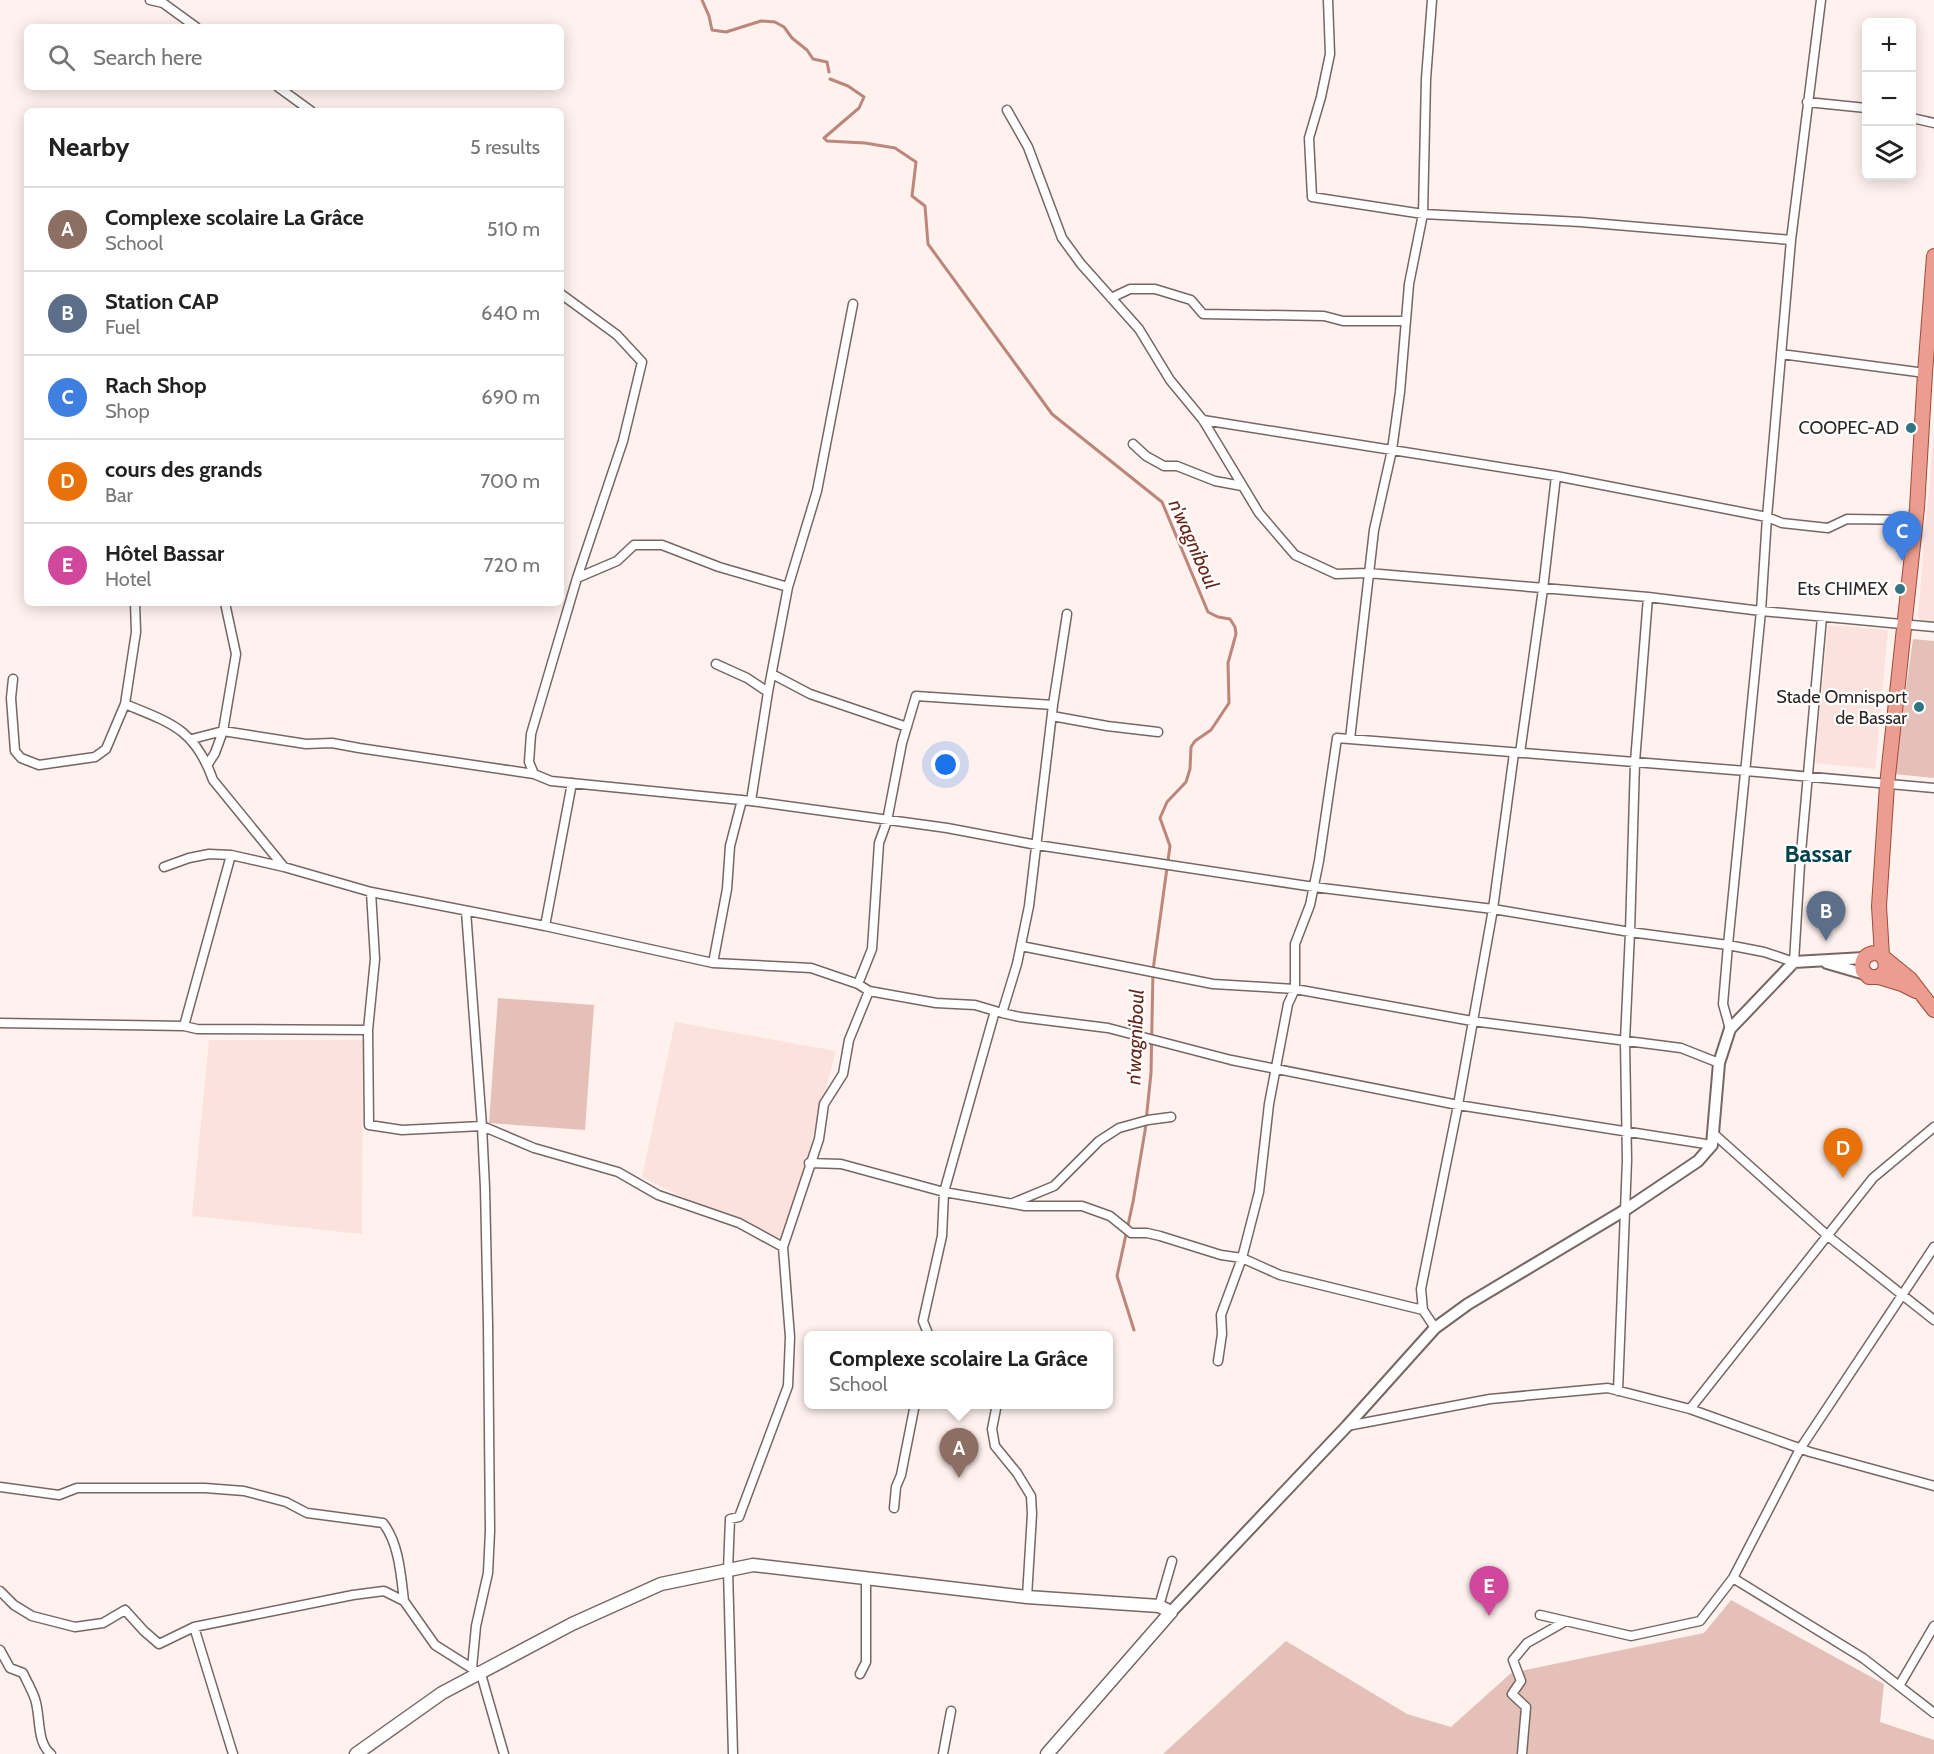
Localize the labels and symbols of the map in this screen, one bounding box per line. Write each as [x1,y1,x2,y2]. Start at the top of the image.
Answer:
place label: COOPEC-AD [1799,417,1899,439]
marker: COOPEC-AD [1904,421,1918,435]
water label: n'wagniboul [1164,496,1225,593]
pin: C [1882,512,1922,561]
place label: Ets CHIMEX [1797,578,1888,600]
marker: Ets CHIMEX [1893,582,1907,596]
place label: Stade Omnisport de Bassar [1776,686,1907,729]
marker: Stade Omnisport de Bassar [1912,700,1926,714]
your location [931,750,960,779]
district label: Bassar [1784,839,1852,868]
pin: B [1806,892,1846,941]
water label: n'wagniboul [1121,989,1149,1085]
pin: D [1824,1128,1862,1178]
pin: A [940,1428,978,1478]
pin: E [1470,1566,1508,1616]

